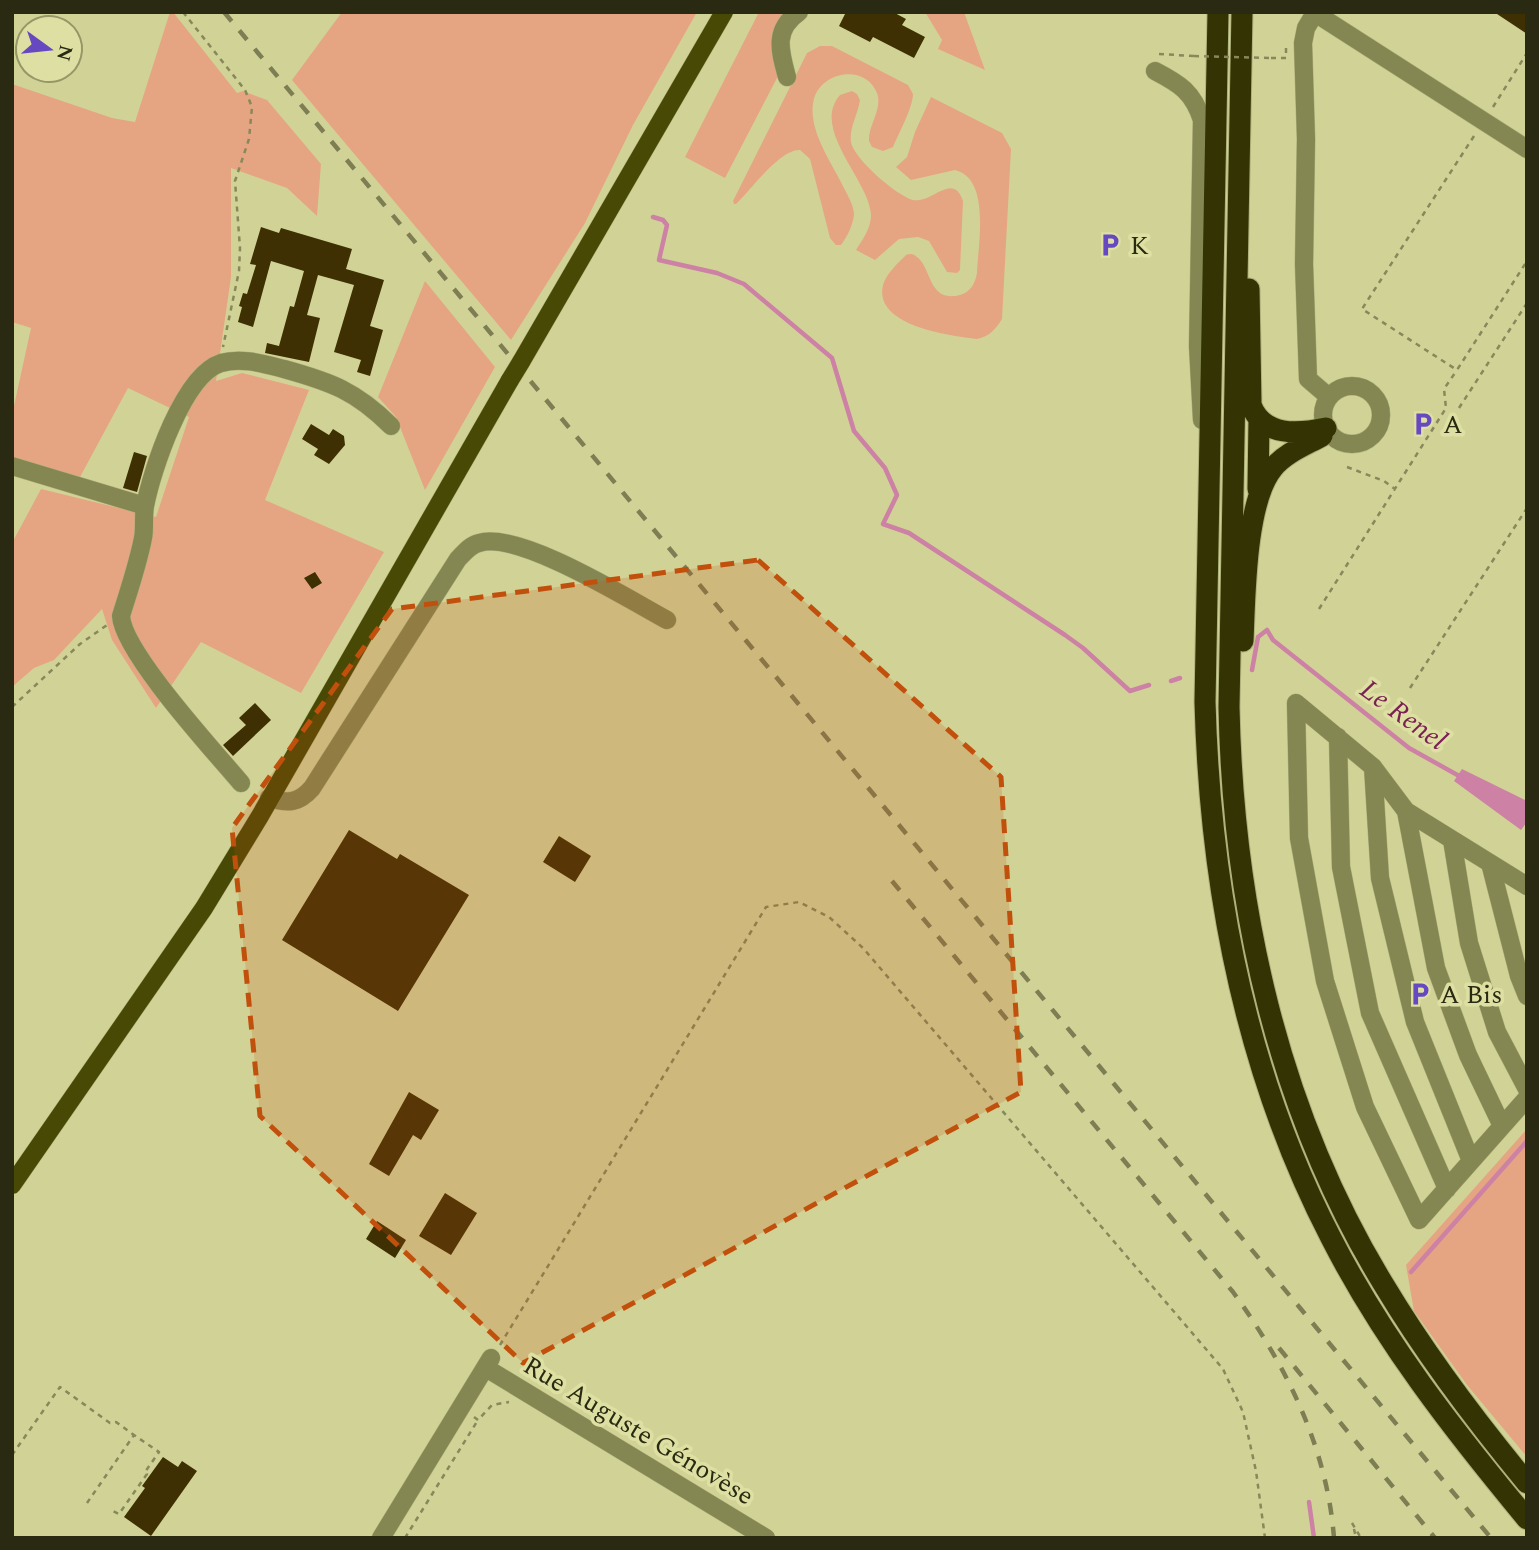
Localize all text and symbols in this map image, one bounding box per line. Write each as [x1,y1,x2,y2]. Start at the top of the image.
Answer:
north arrow [14,14,84,84]
text: N [48,42,80,64]
place label: K [1130,226,1149,266]
parking icon: K [1096,231,1124,259]
place label: A [1443,405,1463,445]
parking icon: A [1409,410,1437,438]
water label: Le Renel [1351,669,1456,762]
place label: A Bis [1440,975,1502,1015]
parking icon: A Bis [1406,980,1434,1008]
street label: Rue Auguste Génovèse [515,1346,762,1516]

